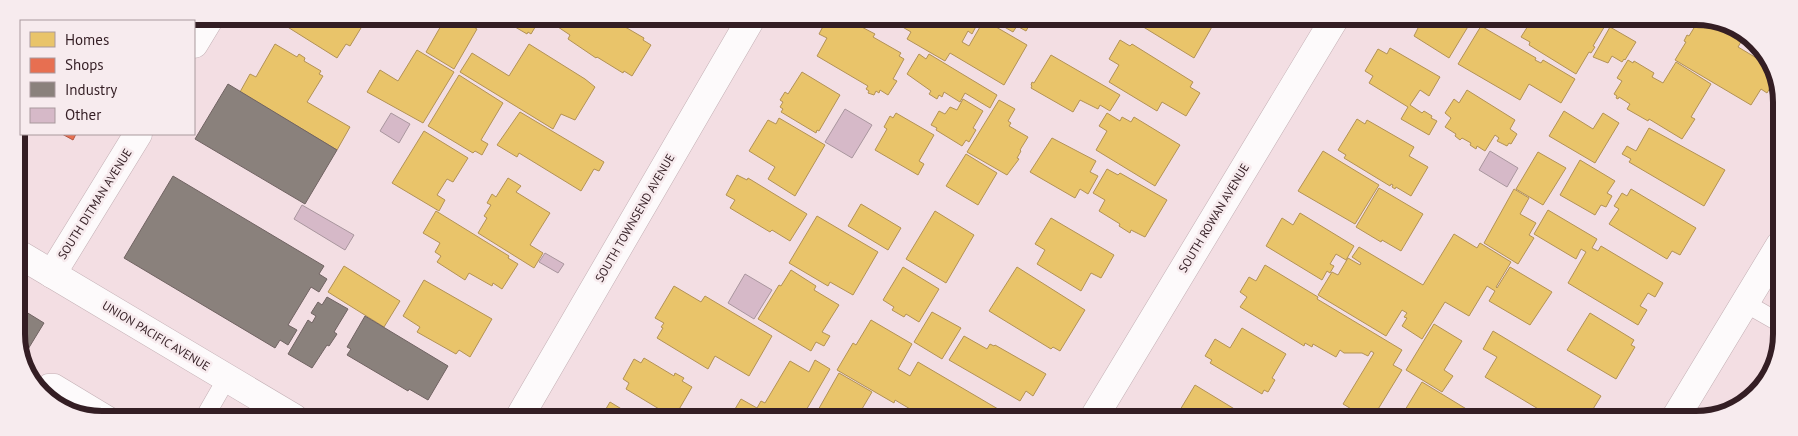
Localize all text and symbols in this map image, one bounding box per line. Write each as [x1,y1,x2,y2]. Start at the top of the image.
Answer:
legend [20,20,195,135]
text: Homes [65,30,109,49]
text: Shops [65,55,104,74]
text: Industry [65,80,117,99]
text: Other [65,105,101,124]
street label: SOUTH DITMAN AVENUE [54,146,135,262]
street label: SOUTH TOWNSEND AVENUE [592,151,677,285]
street label: SOUTH ROWAN AVENUE [1175,161,1252,275]
street label: UNION PACIFIC AVENUE [100,298,213,374]

